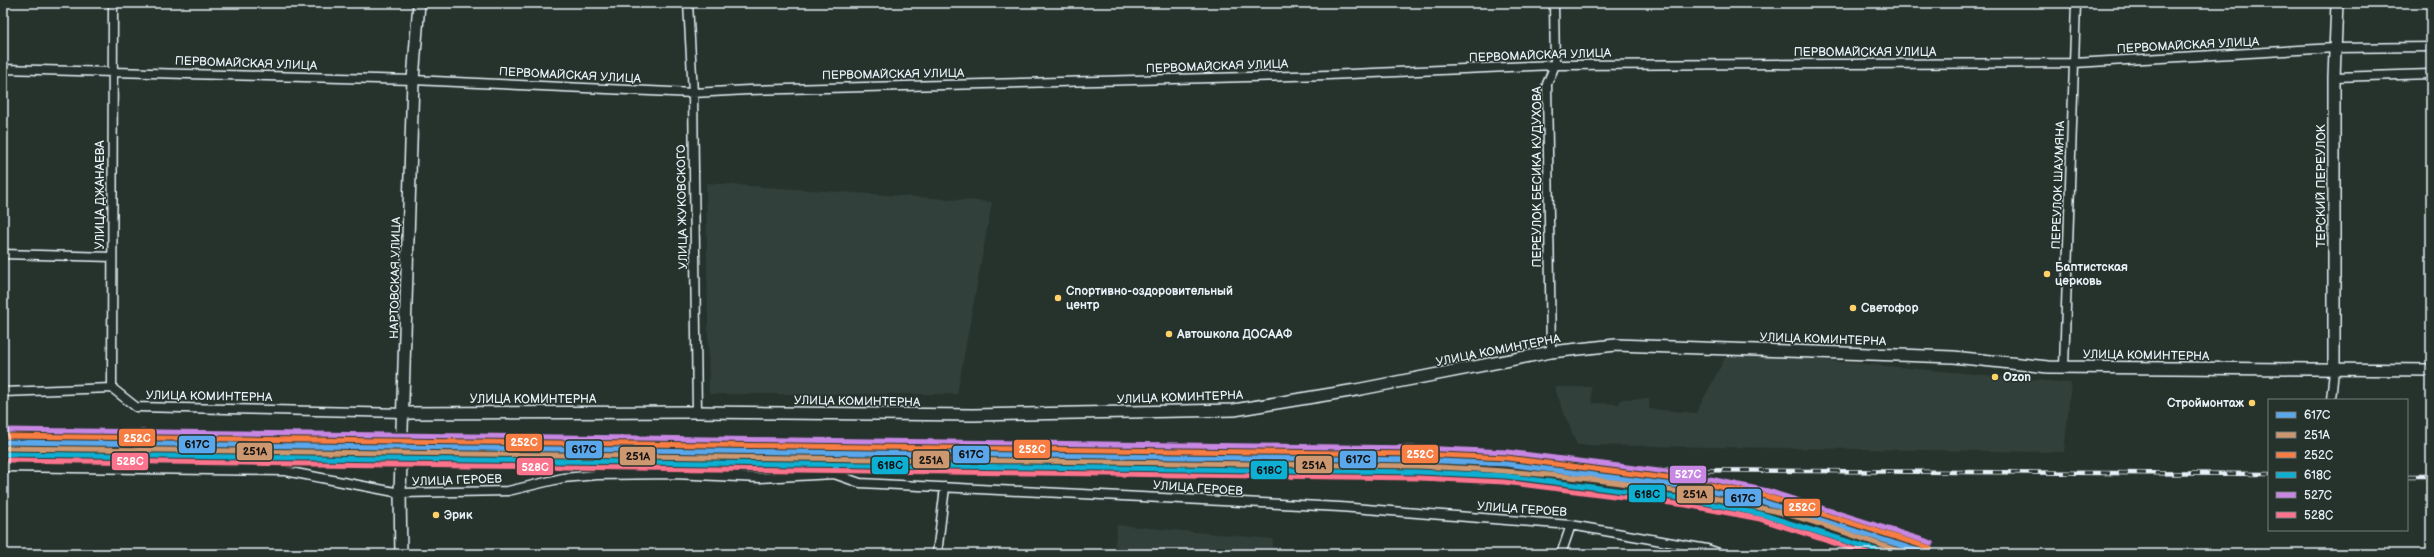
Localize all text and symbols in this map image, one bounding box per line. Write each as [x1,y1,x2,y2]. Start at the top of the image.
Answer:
street label: ПЕРВОМАЙСКАЯ УЛИЦА [2117,34,2260,57]
street label: ПЕРВОМАЙСКАЯ УЛИЦА [1469,45,1612,65]
street label: ПЕРВОМАЙСКАЯ УЛИЦА [1794,45,1937,60]
street label: ПЕРВОМАЙСКАЯ УЛИЦА [175,54,318,74]
street label: ПЕРВОМАЙСКАЯ УЛИЦА [1146,56,1289,76]
street label: ПЕРВОМАЙСКАЯ УЛИЦА [498,64,642,87]
street label: ПЕРВОМАЙСКАЯ УЛИЦА [822,66,965,83]
street label: ПЕРЕУЛОК БЕСИКА КУДУХОВА [1530,86,1545,268]
street label: ПЕРЕУЛОК ШАУМЯНА [2049,120,2068,250]
street label: ТЕРСКИЙ ПЕРЕУЛОК [2314,124,2329,248]
street label: УЛИЦА ДЖАНАЕВА [93,140,108,250]
street label: УЛИЦА ЖУКОВСКОГО [674,144,691,270]
street label: НАРТОВСКАЯ УЛИЦА [387,216,404,339]
place label: Баптистская церковь [2055,260,2128,289]
marker: Баптистская церковь [2042,269,2052,279]
place label: Спортивно-оздоровительный центр [1066,284,1233,313]
marker: Спортивно-оздоровительный центр [1053,293,1063,303]
place label: Светофор [1861,301,1919,316]
marker: Светофор [1848,303,1858,313]
place label: Автошкола ДОСААФ [1176,327,1293,342]
marker: Автошкола ДОСААФ [1164,329,1174,339]
street label: УЛИЦА КОМИНТЕРНА [1759,330,1887,349]
street label: УЛИЦА КОМИНТЕРНА [1435,331,1562,370]
street label: УЛИЦА КОМИНТЕРНА [2083,347,2210,364]
place label: Ozon [2003,370,2031,385]
marker: Ozon [1990,372,2000,382]
street label: УЛИЦА КОМИНТЕРНА [146,388,273,405]
street label: УЛИЦА КОМИНТЕРНА [1117,388,1244,407]
street label: УЛИЦА КОМИНТЕРНА [470,392,597,407]
street label: УЛИЦА КОМИНТЕРНА [794,393,921,410]
place label: Строймонтаж [2167,396,2245,411]
marker: Строймонтаж [2247,398,2257,408]
legend [2268,399,2408,531]
text: 617C [2304,408,2331,423]
line badge: 252С [118,428,156,447]
text: 251А [2304,428,2331,443]
text: 252С [123,432,151,445]
line badge: 252С [505,433,543,452]
line badge: 617C [178,435,216,454]
text: 252С [510,436,538,449]
text: 617C [184,438,210,451]
line badge: 252С [1013,439,1051,459]
line badge: 617C [565,440,603,459]
line badge: 251А [236,442,273,461]
text: 617C [571,443,597,456]
text: 252С [1018,443,1046,456]
line badge: 252С [1401,444,1439,464]
text: 251А [243,445,267,458]
line badge: 617C [952,445,990,464]
line badge: 251А [619,446,656,466]
text: 617C [958,448,984,461]
text: 252С [1406,448,1434,461]
text: 252С [2304,448,2333,463]
text: 251А [626,450,650,463]
line badge: 251А [912,450,950,469]
line badge: 617C [1339,450,1377,469]
line badge: 528С [111,452,149,471]
text: 617C [1345,453,1371,466]
text: 251А [919,454,943,467]
text: 528С [116,455,144,468]
line badge: 251А [1295,455,1333,474]
line badge: 618С [871,456,909,475]
line badge: 528С [516,457,554,476]
text: 618С [877,459,903,472]
text: 251А [1302,459,1326,472]
line badge: 618С [1250,460,1288,480]
text: 528С [521,461,549,474]
text: 618С [1256,464,1282,477]
line badge: 527С [1669,465,1707,484]
text: 527С [1675,468,1702,481]
text: 618С [2304,468,2331,483]
street label: УЛИЦА ГЕРОЕВ [412,471,503,490]
street label: УЛИЦА ГЕРОЕВ [1152,478,1244,499]
line badge: 618С [1628,484,1666,503]
line badge: 251А [1676,485,1714,504]
text: 618С [1634,488,1660,501]
text: 251А [1683,488,1707,501]
line badge: 617C [1724,488,1762,507]
text: 527С [2304,488,2332,503]
text: 617C [1730,492,1756,505]
line badge: 252С [1783,498,1821,517]
street label: УЛИЦА ГЕРОЕВ [1476,499,1568,520]
text: 252С [1788,501,1816,514]
place label: Эрик [444,508,473,523]
text: 528С [2304,508,2333,523]
marker: Эрик [431,510,441,520]

